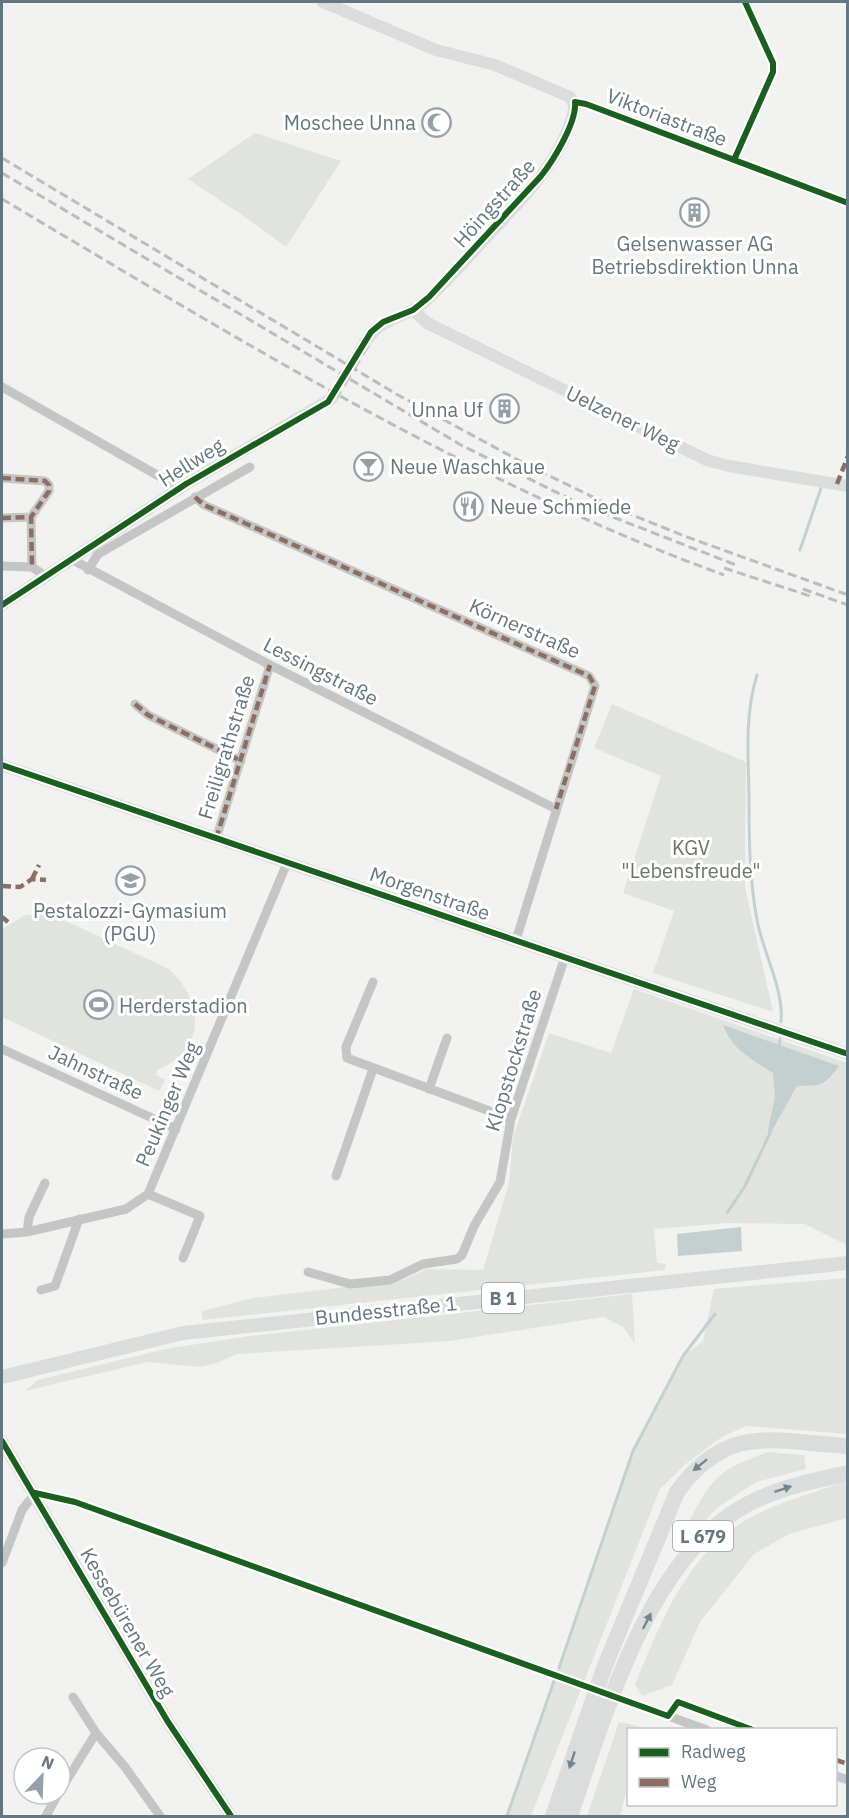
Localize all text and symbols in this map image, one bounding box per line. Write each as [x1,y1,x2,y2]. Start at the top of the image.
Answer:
street label: Viktoriastraße [603,82,731,152]
mosque icon: Moschee Unna [421,106,453,138]
place label: Moschee Unna [284,109,416,136]
street label: Höingstraße [447,153,541,253]
building icon: Gelsenwasser AG Betriebsdirektion Unna [679,196,711,228]
place label: Gelsenwasser AG Betriebsdirektion Unna [591,230,799,280]
street label: Uelzener Weg [562,379,685,457]
building icon: Unna Uf [488,393,520,425]
place label: Unna Uf [411,396,484,423]
street label: Hellweg [153,431,229,493]
bar icon: Neue Waschkaue [353,450,385,482]
place label: Neue Waschkaue [390,453,545,480]
restaurant icon: Neue Schmiede [453,490,485,522]
place label: Neue Schmiede [490,493,631,520]
street label: Körnerstraße [465,592,585,664]
street label: Lessingstraße [259,631,383,712]
street label: Freiligrathstraße [191,671,261,823]
park label: KGV "Lebensfreude" [621,834,761,884]
street label: Morgenstraße [366,860,494,926]
school or university icon: Pestalozzi-Gymasium (PGU) [114,864,146,896]
place label: Pestalozzi-Gymasium (PGU) [33,897,227,947]
street label: Klopstockstraße [479,986,547,1134]
sports icon: Herderstadion [82,989,114,1021]
place label: Herderstadion [119,992,248,1019]
street label: Peukinger Weg [128,1037,206,1171]
street label: Jahnstraße [44,1038,148,1106]
road number: B 1 [482,1283,524,1313]
street label: Bundesstraße 1 [313,1289,459,1331]
one-way arrow [692,1459,708,1472]
one-way arrow [774,1484,792,1494]
road number: L 679 [673,1521,733,1551]
street label: Kessebürener Weg [74,1542,182,1702]
one-way arrow [642,1612,652,1629]
legend [627,1728,837,1806]
text: Radweg [681,1740,746,1763]
north arrow [12,1746,72,1806]
text: N [39,1751,57,1774]
one-way arrow [567,1751,576,1769]
text: Weg [681,1770,717,1793]

